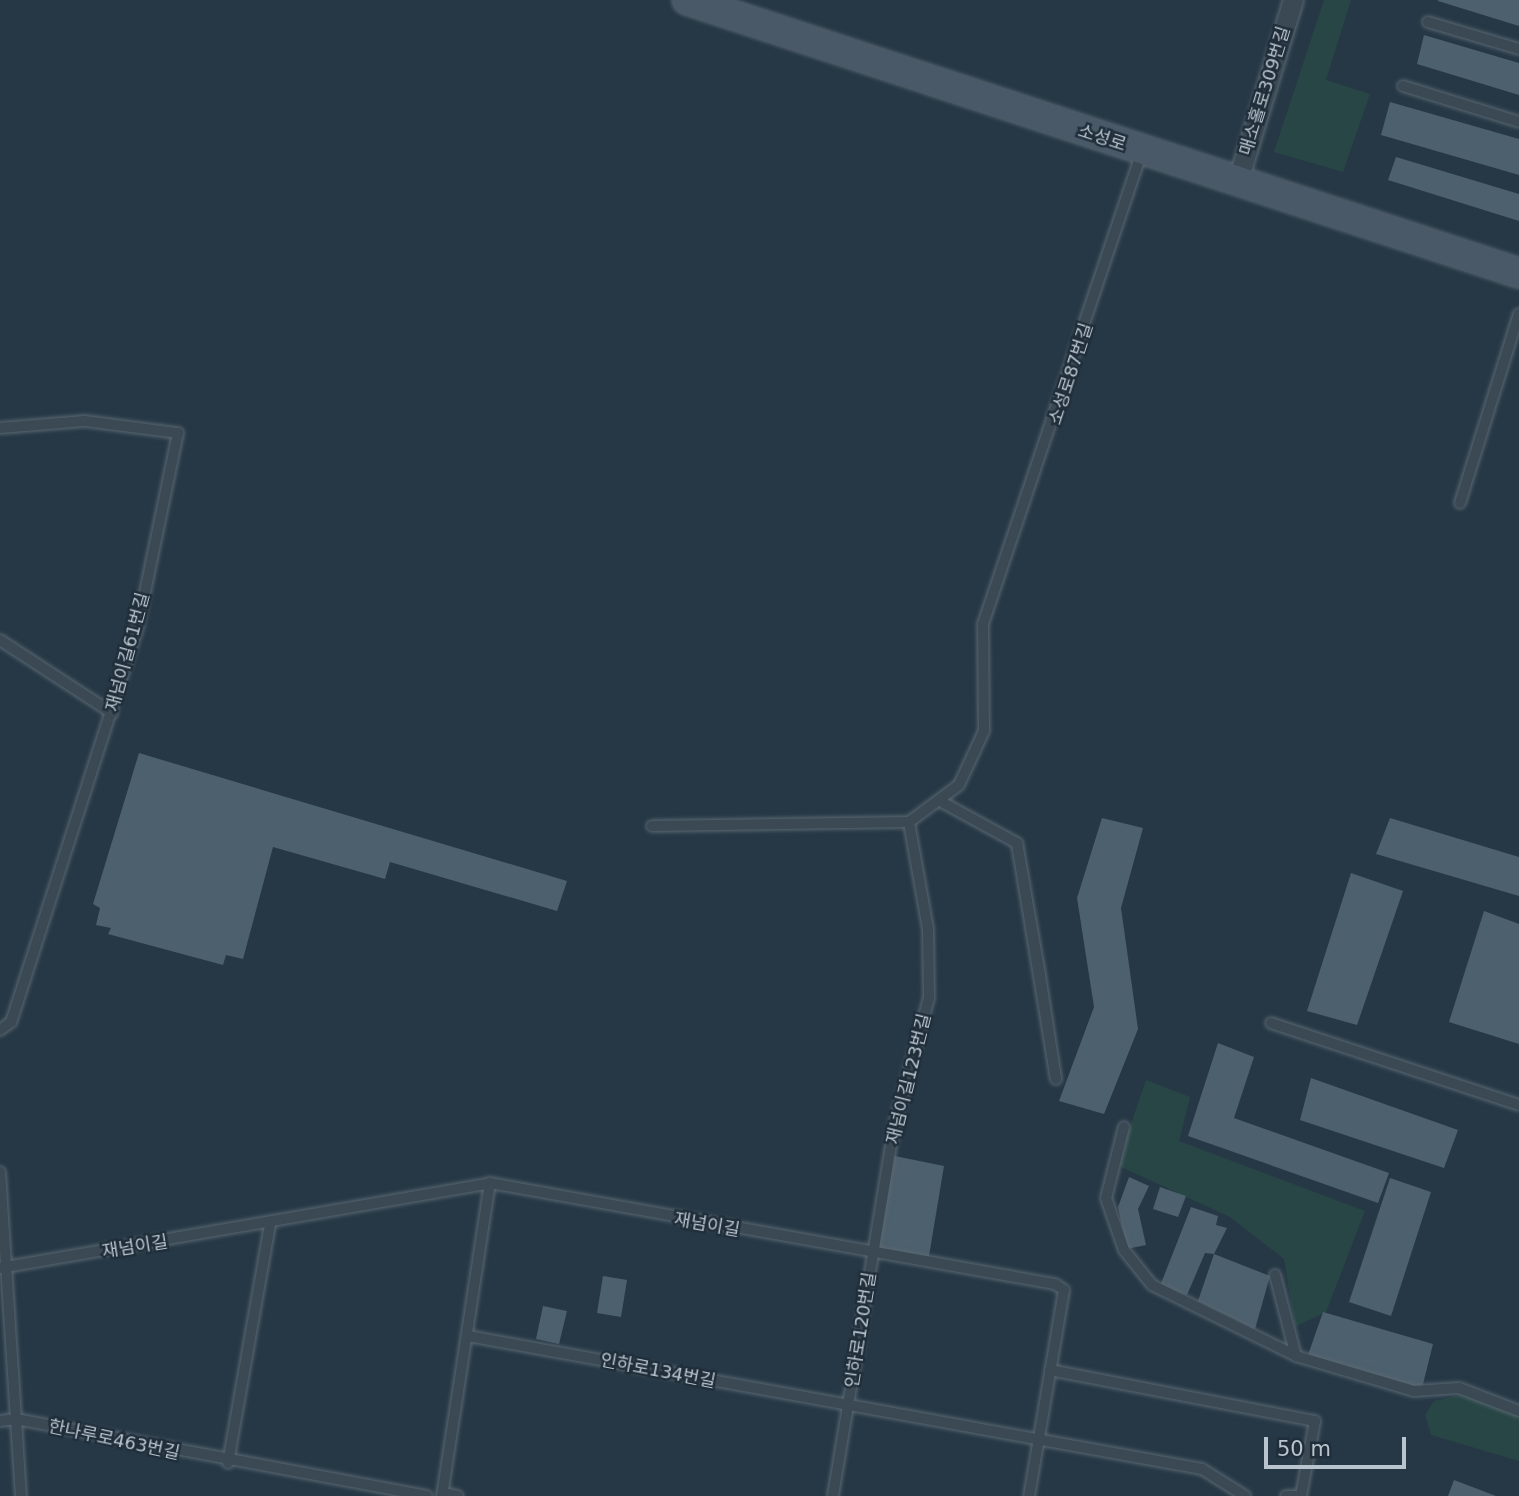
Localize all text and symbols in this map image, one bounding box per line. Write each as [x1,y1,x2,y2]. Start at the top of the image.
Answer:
street label: 매소홀로309번길 [1235,24,1295,158]
street label: 소성로 [1075,120,1129,156]
street label: 소성로87번길 [1044,320,1098,428]
street label: 재넘이길61번길 [102,590,154,714]
street label: 재넘이길123번길 [882,1012,936,1146]
street label: 재넘이길 [673,1209,741,1241]
street label: 재넘이길 [101,1231,169,1263]
street label: 인하로120번길 [841,1270,881,1390]
street label: 인하로134번길 [598,1349,718,1393]
street label: 한나루로463번길 [46,1416,182,1464]
scale bar [1267,1422,1409,1466]
text: 50 m [1277,1437,1331,1461]

